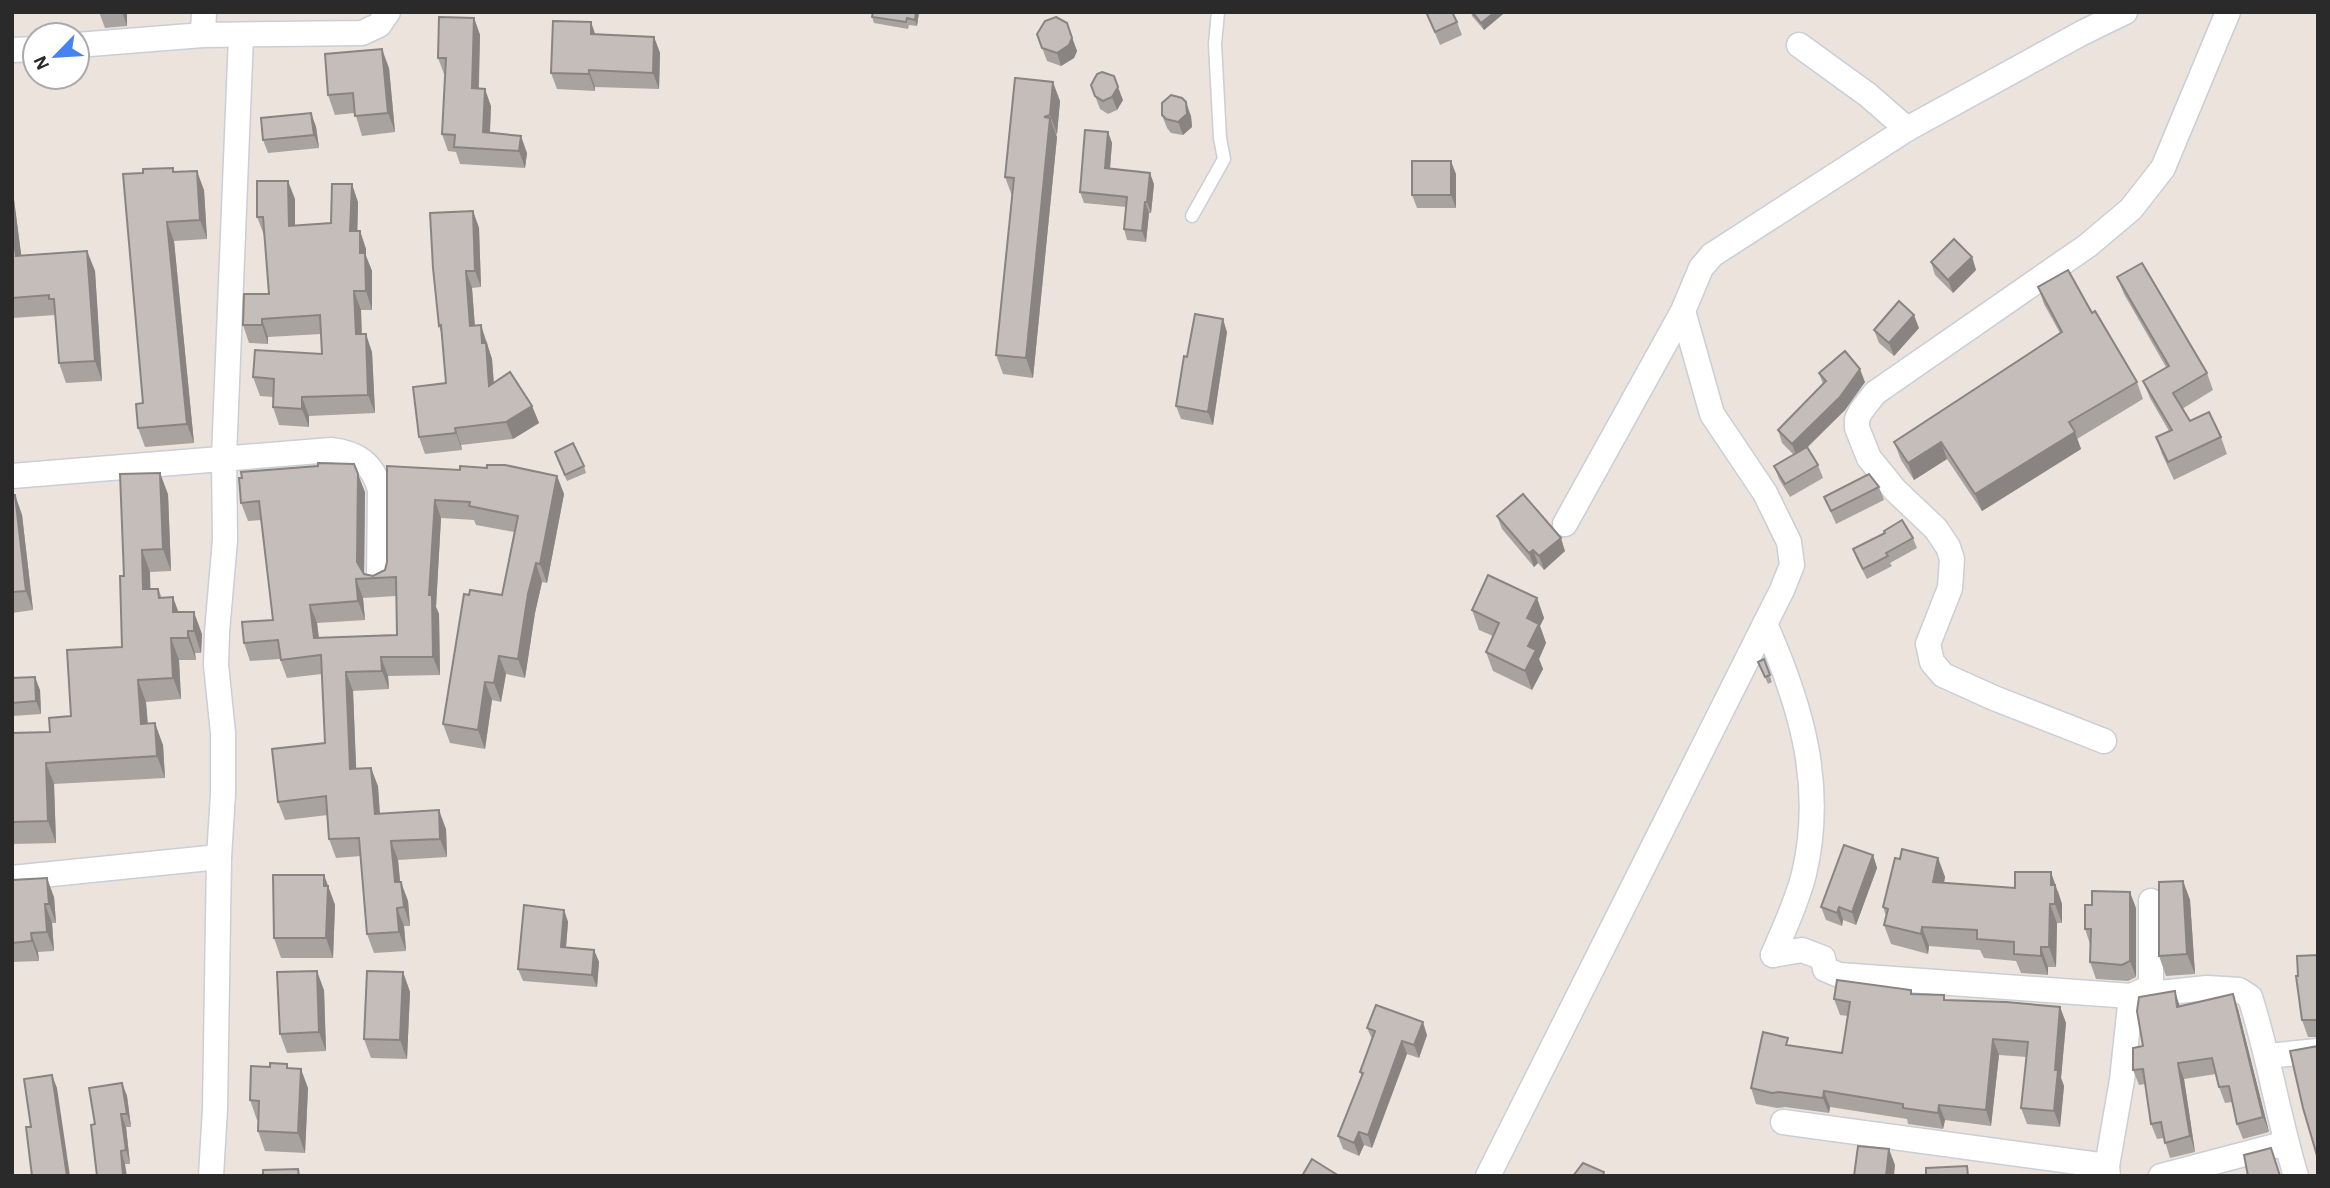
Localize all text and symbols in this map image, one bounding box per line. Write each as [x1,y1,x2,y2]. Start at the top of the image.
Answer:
north arrow [21,21,91,91]
text: N [31,53,53,73]

